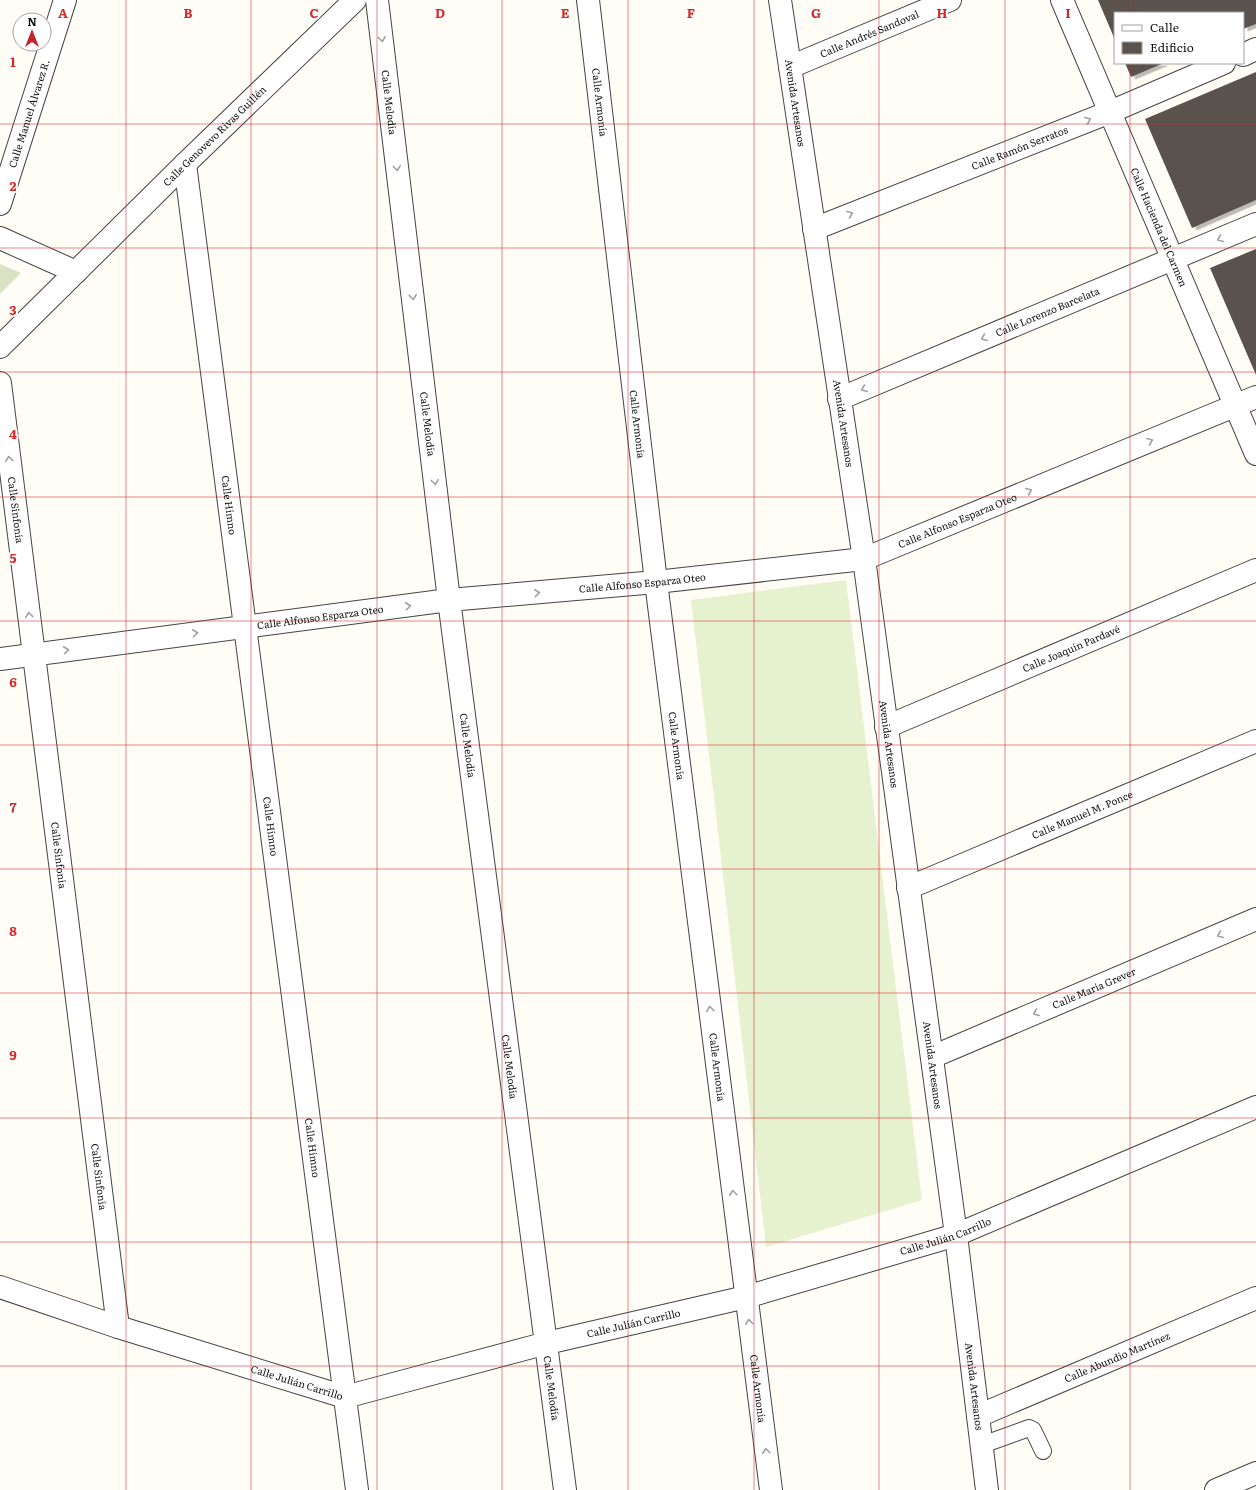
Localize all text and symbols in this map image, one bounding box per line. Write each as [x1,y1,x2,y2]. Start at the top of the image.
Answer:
text: A [58,3,68,22]
text: B [184,3,193,22]
text: C [309,3,319,22]
text: D [435,3,445,22]
text: E [561,3,570,22]
text: F [687,3,695,22]
text: G [811,3,821,22]
text: H [937,3,948,22]
text: I [1065,3,1071,22]
street label: Calle Andrés Sandoval [817,6,922,61]
north arrow [12,12,52,52]
legend [1114,12,1244,64]
text: N [27,13,37,29]
text: Calle [1150,18,1179,36]
one-way arrow [377,36,386,42]
text: Edificio [1150,38,1194,56]
text: 1 [10,52,16,71]
street label: Calle Manuel Álvarez R. [4,57,53,169]
street label: Avenida Artesanos [782,58,810,148]
street label: Calle Armonía [589,67,612,138]
street label: Calle Melodía [378,69,401,136]
street label: Calle Genovevo Rivas Guillén [159,82,269,189]
one-way arrow [1084,117,1092,125]
street label: Calle Ramón Serratos [969,121,1070,173]
one-way arrow [392,165,401,171]
street label: Calle Hacienda del Carmen [1127,165,1192,289]
text: 2 [10,176,17,195]
one-way arrow [847,211,854,219]
one-way arrow [1217,234,1225,242]
street label: Calle Lorenzo Barcelata [993,282,1102,340]
one-way arrow [408,294,417,300]
text: 3 [9,300,17,319]
one-way arrow [981,334,988,342]
street label: Avenida Artesanos [830,378,858,468]
one-way arrow [861,384,869,392]
street label: Calle Armonía [627,389,650,460]
street label: Calle Melodía [417,391,440,458]
text: 4 [9,424,17,443]
one-way arrow [1145,438,1153,446]
one-way arrow [5,456,14,462]
street label: Calle Himno [218,474,241,536]
street label: Calle Sinfonía [5,476,28,545]
one-way arrow [430,478,439,485]
one-way arrow [1026,487,1033,495]
street label: Calle Alfonso Esparza Oteo [896,489,1019,551]
text: 5 [9,548,17,567]
street label: Calle Alfonso Esparza Oteo [578,569,707,596]
one-way arrow [534,588,540,597]
street label: Calle Alfonso Esparza Oteo [256,601,384,632]
one-way arrow [405,602,411,611]
one-way arrow [25,612,34,618]
street label: Calle Joaquín Pardavé [1020,621,1122,675]
one-way arrow [192,629,198,638]
one-way arrow [63,646,69,655]
text: 6 [9,672,17,691]
street label: Avenida Artesanos [876,699,903,789]
street label: Calle Armonía [665,711,689,781]
street label: Calle Melodía [457,712,480,779]
street label: Calle Manuel M. Ponce [1029,786,1135,842]
street label: Calle Himno [260,796,283,857]
text: 7 [9,797,17,816]
street label: Calle Sinfonía [48,821,71,890]
text: 8 [9,921,17,940]
one-way arrow [1217,930,1224,938]
street label: Calle María Grever [1050,963,1138,1012]
one-way arrow [706,1006,715,1012]
one-way arrow [1033,1008,1041,1016]
street label: Avenida Artesanos [920,1020,947,1110]
street label: Calle Armonía [706,1032,730,1103]
street label: Calle Melodía [499,1034,522,1100]
text: 9 [9,1045,17,1064]
street label: Calle Himno [302,1117,324,1178]
street label: Calle Sinfonía [88,1143,111,1212]
one-way arrow [729,1190,738,1196]
street label: Calle Julián Carrillo [898,1213,993,1258]
street label: Calle Julián Carrillo [585,1304,682,1341]
one-way arrow [745,1319,754,1325]
street label: Calle Abundio Martínez [1062,1327,1172,1386]
street label: Avenida Artesanos [962,1342,988,1432]
street label: Calle Armonía [747,1353,770,1424]
street label: Calle Melodía [541,1355,564,1422]
street label: Calle Julián Carrillo [249,1360,345,1403]
one-way arrow [762,1448,771,1454]

